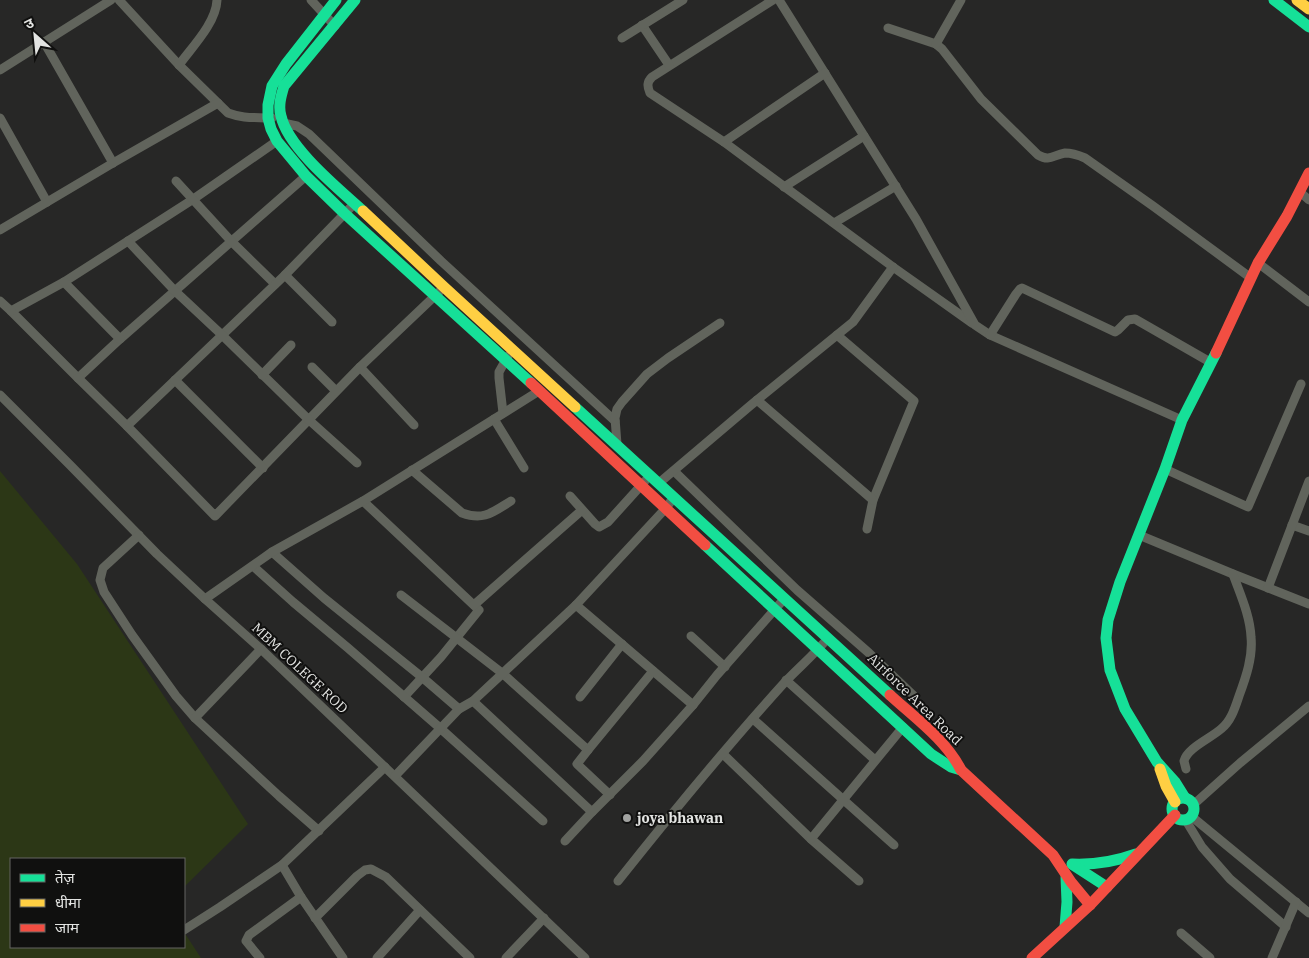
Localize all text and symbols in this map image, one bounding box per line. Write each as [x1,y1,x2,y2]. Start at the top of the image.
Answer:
north arrow [10,10,60,60]
text: उ [21,13,38,33]
street label: MBM COLEGE ROD [248,619,352,717]
street label: Airforce Area Road [864,649,966,749]
place label: joya bhawan [635,809,723,827]
marker: joya bhawan [621,812,633,824]
legend [10,858,185,948]
text: तेज़ [55,868,76,887]
text: धीमा [55,893,82,912]
text: जाम [55,918,80,937]

